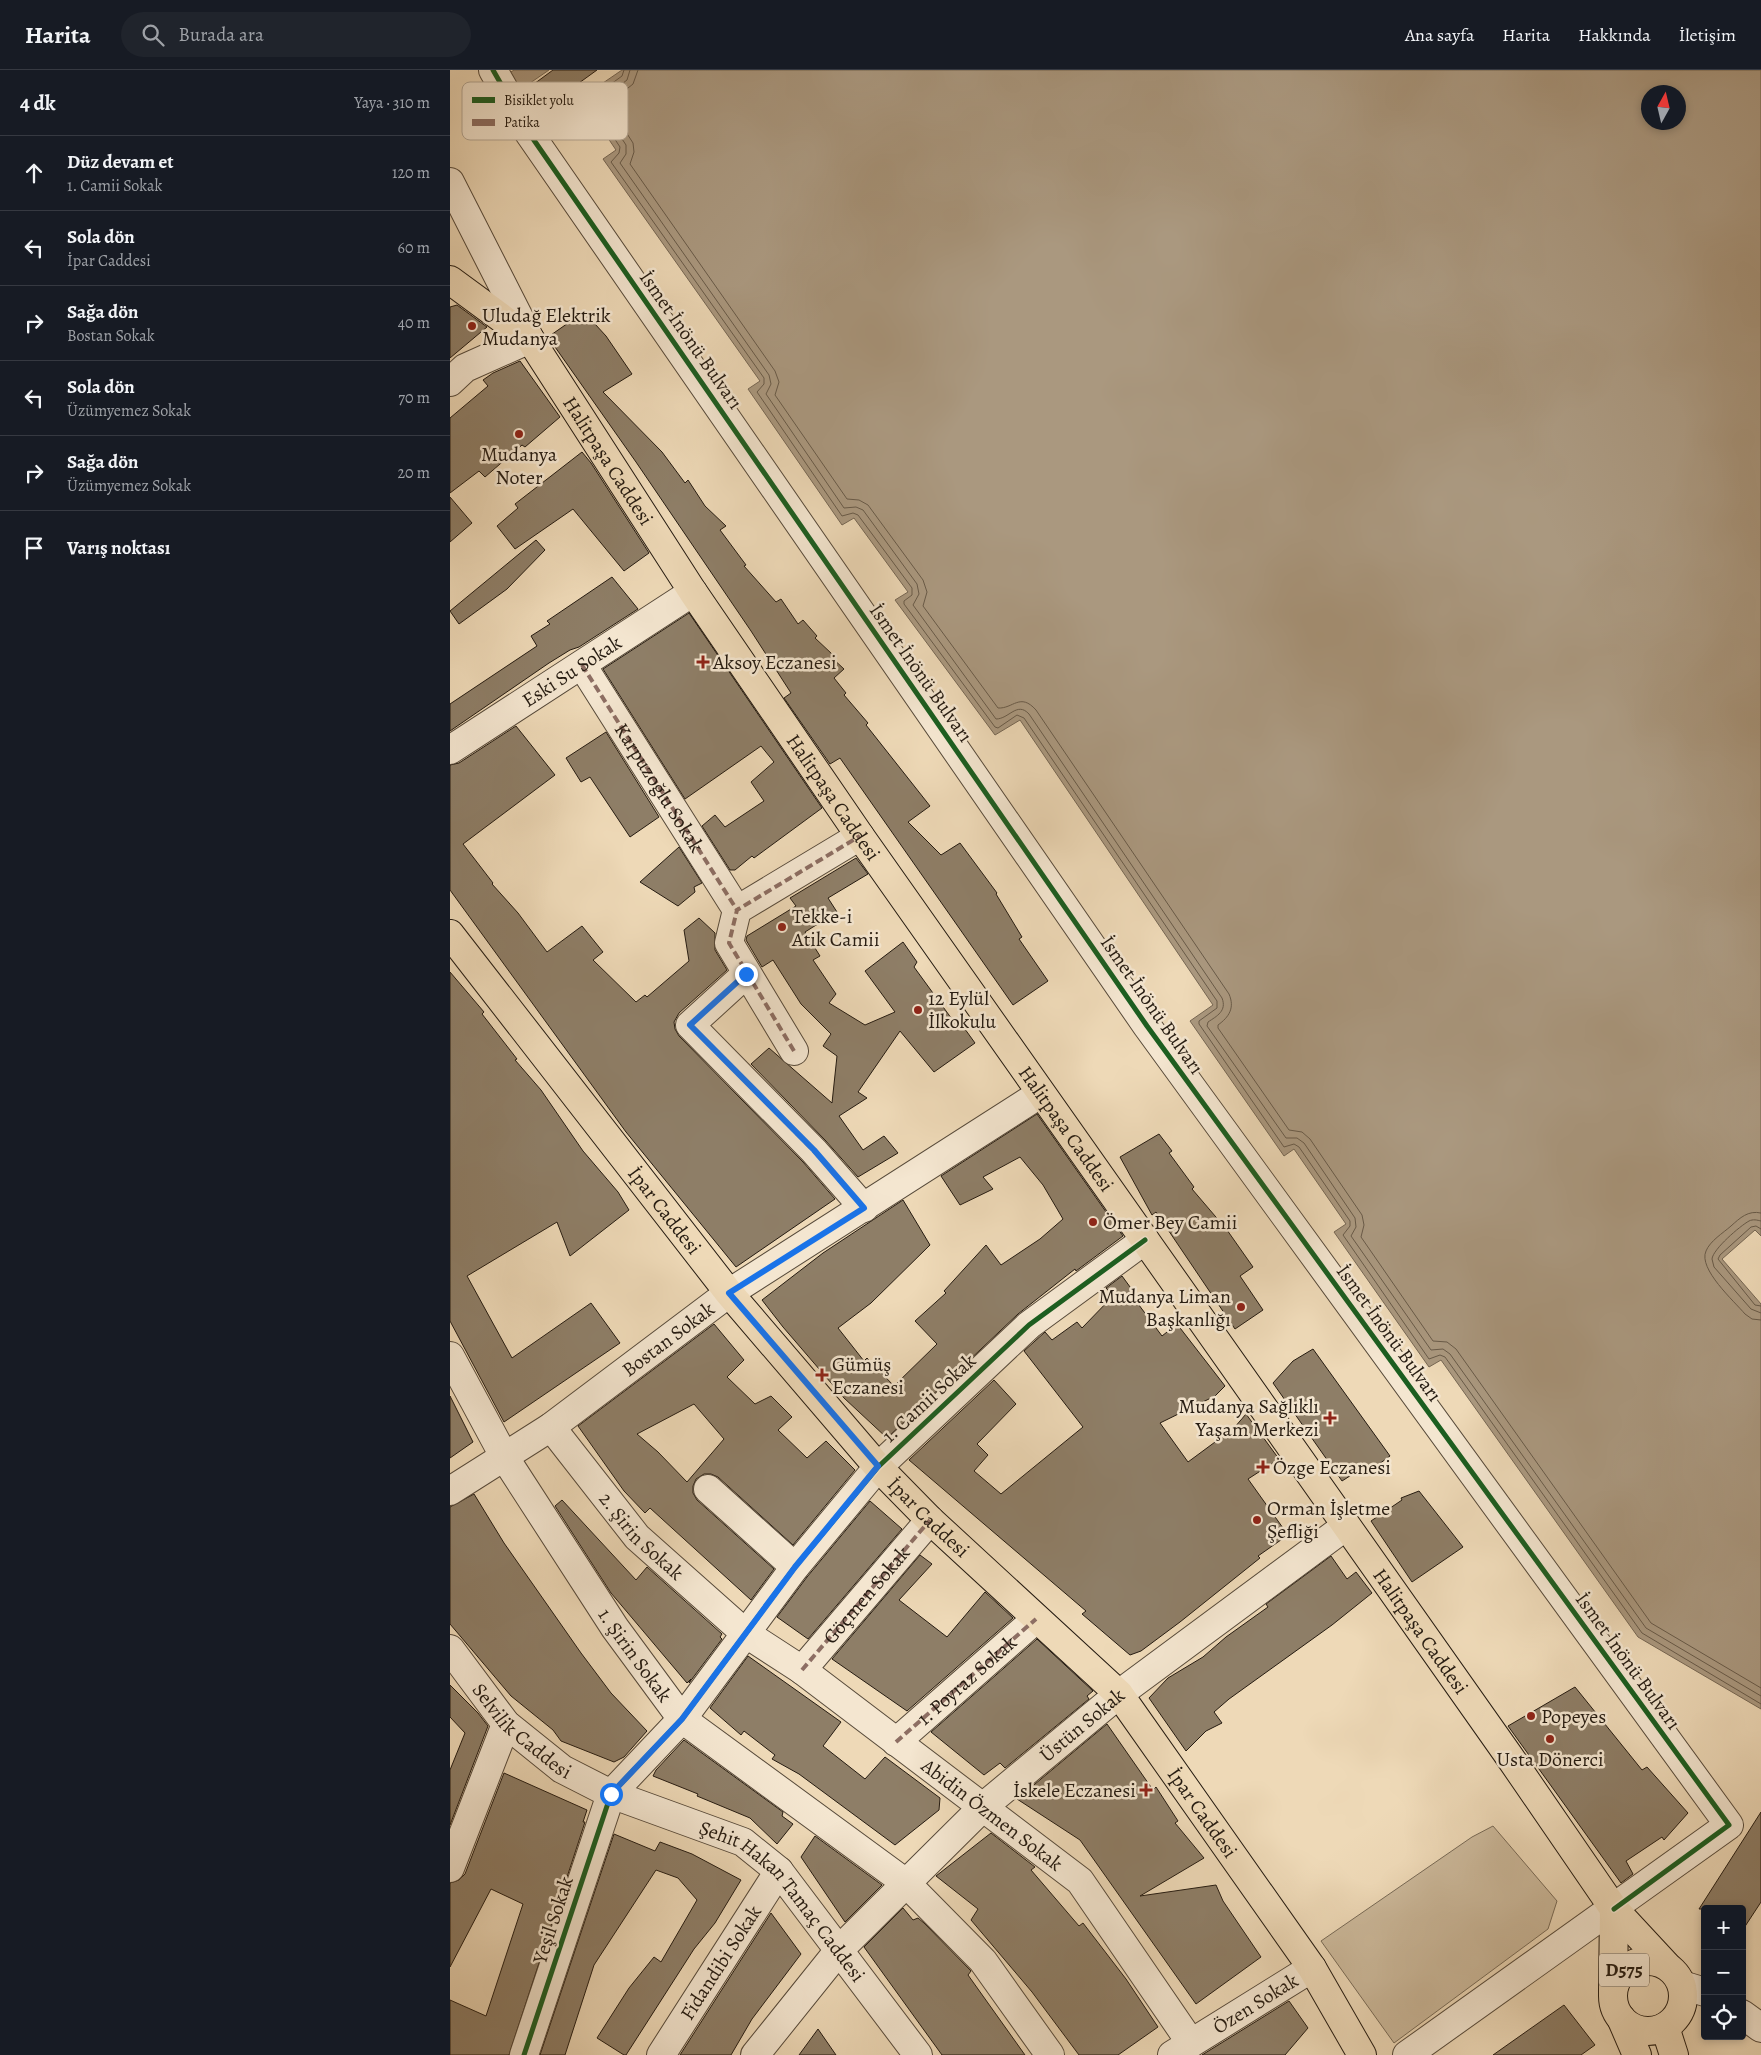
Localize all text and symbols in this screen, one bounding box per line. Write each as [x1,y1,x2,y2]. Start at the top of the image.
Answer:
search box [121,12,471,57]
text: Harita [25,19,91,51]
icon: search [139,21,167,49]
text: Burada ara [179,22,264,48]
text: Ana sayfa [1405,23,1474,47]
text: Harita [1502,23,1550,47]
text: Hakkında [1578,23,1651,47]
text: İletişim [1679,23,1736,47]
legend [462,82,628,140]
north arrow [1641,85,1686,130]
text: 4 dk [20,89,56,117]
text: Bisiklet yolu [504,91,574,110]
text: Yaya · 310 m [354,92,430,114]
text: Patika [504,113,540,132]
text: Düz devam et [67,149,174,175]
icon: ahead [20,159,48,187]
text: 120 m [392,162,430,184]
text: 1. Camii Sokak [67,175,162,197]
text: Sola dön [67,224,135,250]
icon: left [20,234,48,262]
text: 60 m [398,237,430,259]
text: İpar Caddesi [67,250,151,272]
street label: İsmet İnönü Bulvarı [633,265,749,415]
text: Sağa dön [67,299,139,325]
place label: Uludağ Elektrik Mudanya [482,302,611,352]
icon: right [20,309,48,337]
text: 40 m [398,312,430,334]
marker: Uludağ Elektrik Mudanya [466,320,478,332]
text: Bostan Sokak [67,325,155,347]
text: Sola dön [67,374,135,400]
icon: left [20,384,48,412]
text: 70 m [398,387,430,409]
street label: Halitpaşa Caddesi [557,391,660,530]
text: Üzümyemez Sokak [67,400,191,422]
marker: Mudanya Noter [513,428,525,440]
place label: Mudanya Noter [481,441,558,491]
text: Sağa dön [67,449,139,475]
icon: right [20,459,48,487]
text: 20 m [397,462,430,484]
text: Üzümyemez Sokak [67,475,191,497]
icon: arrive [20,534,48,562]
text: Varış noktası [67,535,170,561]
street label: İsmet İnönü Bulvarı [863,598,979,748]
street label: Eski Su Sokak [516,629,627,713]
place label: Aksoy Eczanesi [712,649,837,676]
marker: Aksoy Eczanesi [697,656,709,668]
street label: Karpuzoğlu Sokak [608,718,711,858]
street label: Halitpaşa Caddesi [780,728,887,866]
place label: Tekke-i Atik Camii [791,903,880,953]
marker: Tekke-i Atik Camii [776,921,788,933]
street label: İsmet İnönü Bulvarı [1094,930,1210,1080]
route end [735,963,758,986]
place label: 12 Eylül İlkokulu [928,985,996,1035]
marker: 12 Eylül İlkokulu [912,1004,924,1016]
street label: Halitpaşa Caddesi [1013,1060,1120,1197]
street label: İpar Caddesi [622,1161,708,1260]
place label: Ömer Bey Camii [1103,1209,1237,1236]
marker: Ömer Bey Camii [1087,1216,1099,1228]
street label: İsmet İnönü Bulvarı [1330,1259,1448,1407]
place label: Mudanya Liman Başkanlığı [1098,1283,1231,1333]
street label: Bostan Sokak [616,1295,720,1383]
marker: Mudanya Liman Başkanlığı [1235,1301,1247,1313]
street label: 1. Camii Sokak [876,1347,982,1449]
place label: Gümüş Eczanesi [832,1351,904,1401]
marker: Gümüş Eczanesi [816,1369,828,1381]
place label: Mudanya Sağlıklı Yaşam Merkezi [1179,1393,1319,1443]
marker: Mudanya Sağlıklı Yaşam Merkezi [1323,1411,1337,1425]
place label: Özge Eczanesi [1273,1454,1391,1481]
marker: Özge Eczanesi [1257,1461,1269,1473]
street label: İpar Caddesi [882,1471,975,1563]
street label: 2. Şirin Sokak [593,1486,690,1586]
place label: Orman İşletme Şefliği [1267,1495,1390,1545]
marker: Orman İşletme Şefliği [1251,1514,1263,1526]
street label: Göçmen Sokak [817,1540,916,1649]
street label: Halitpaşa Caddesi [1367,1563,1475,1699]
street label: İsmet İnönü Bulvarı [1569,1587,1687,1735]
street label: 1. Şirin Sokak [592,1603,678,1707]
street label: 1. Poyraz Sokak [911,1629,1022,1731]
street label: Selvilik Caddesi [466,1677,576,1785]
street label: Üstün Sokak [1034,1681,1130,1768]
place label: Popeyes [1541,1703,1606,1730]
marker: Popeyes [1525,1710,1537,1722]
marker: Usta Dönerci [1544,1733,1556,1745]
place label: Usta Dönerci [1496,1746,1604,1773]
street label: Abidin Özmen Sokak [915,1751,1069,1877]
street label: İpar Caddesi [1161,1762,1244,1863]
place label: İskele Eczanesi [1013,1777,1136,1804]
route start [600,1783,623,1806]
marker: İskele Eczanesi [1140,1784,1152,1796]
street label: Şehit Hakan Tamaç Caddesi [695,1814,872,1987]
street label: Yeşil Sokak [526,1873,580,1968]
street label: Fidandibi Sokak [673,1900,767,2025]
map controls [1701,1905,1746,2040]
button: + [1701,1905,1746,1950]
button: − [1701,1950,1746,1995]
road number: D575 [1599,1954,1649,1986]
street label: Özen Sokak [1207,1966,1303,2040]
button: locate [1701,1995,1746,2040]

